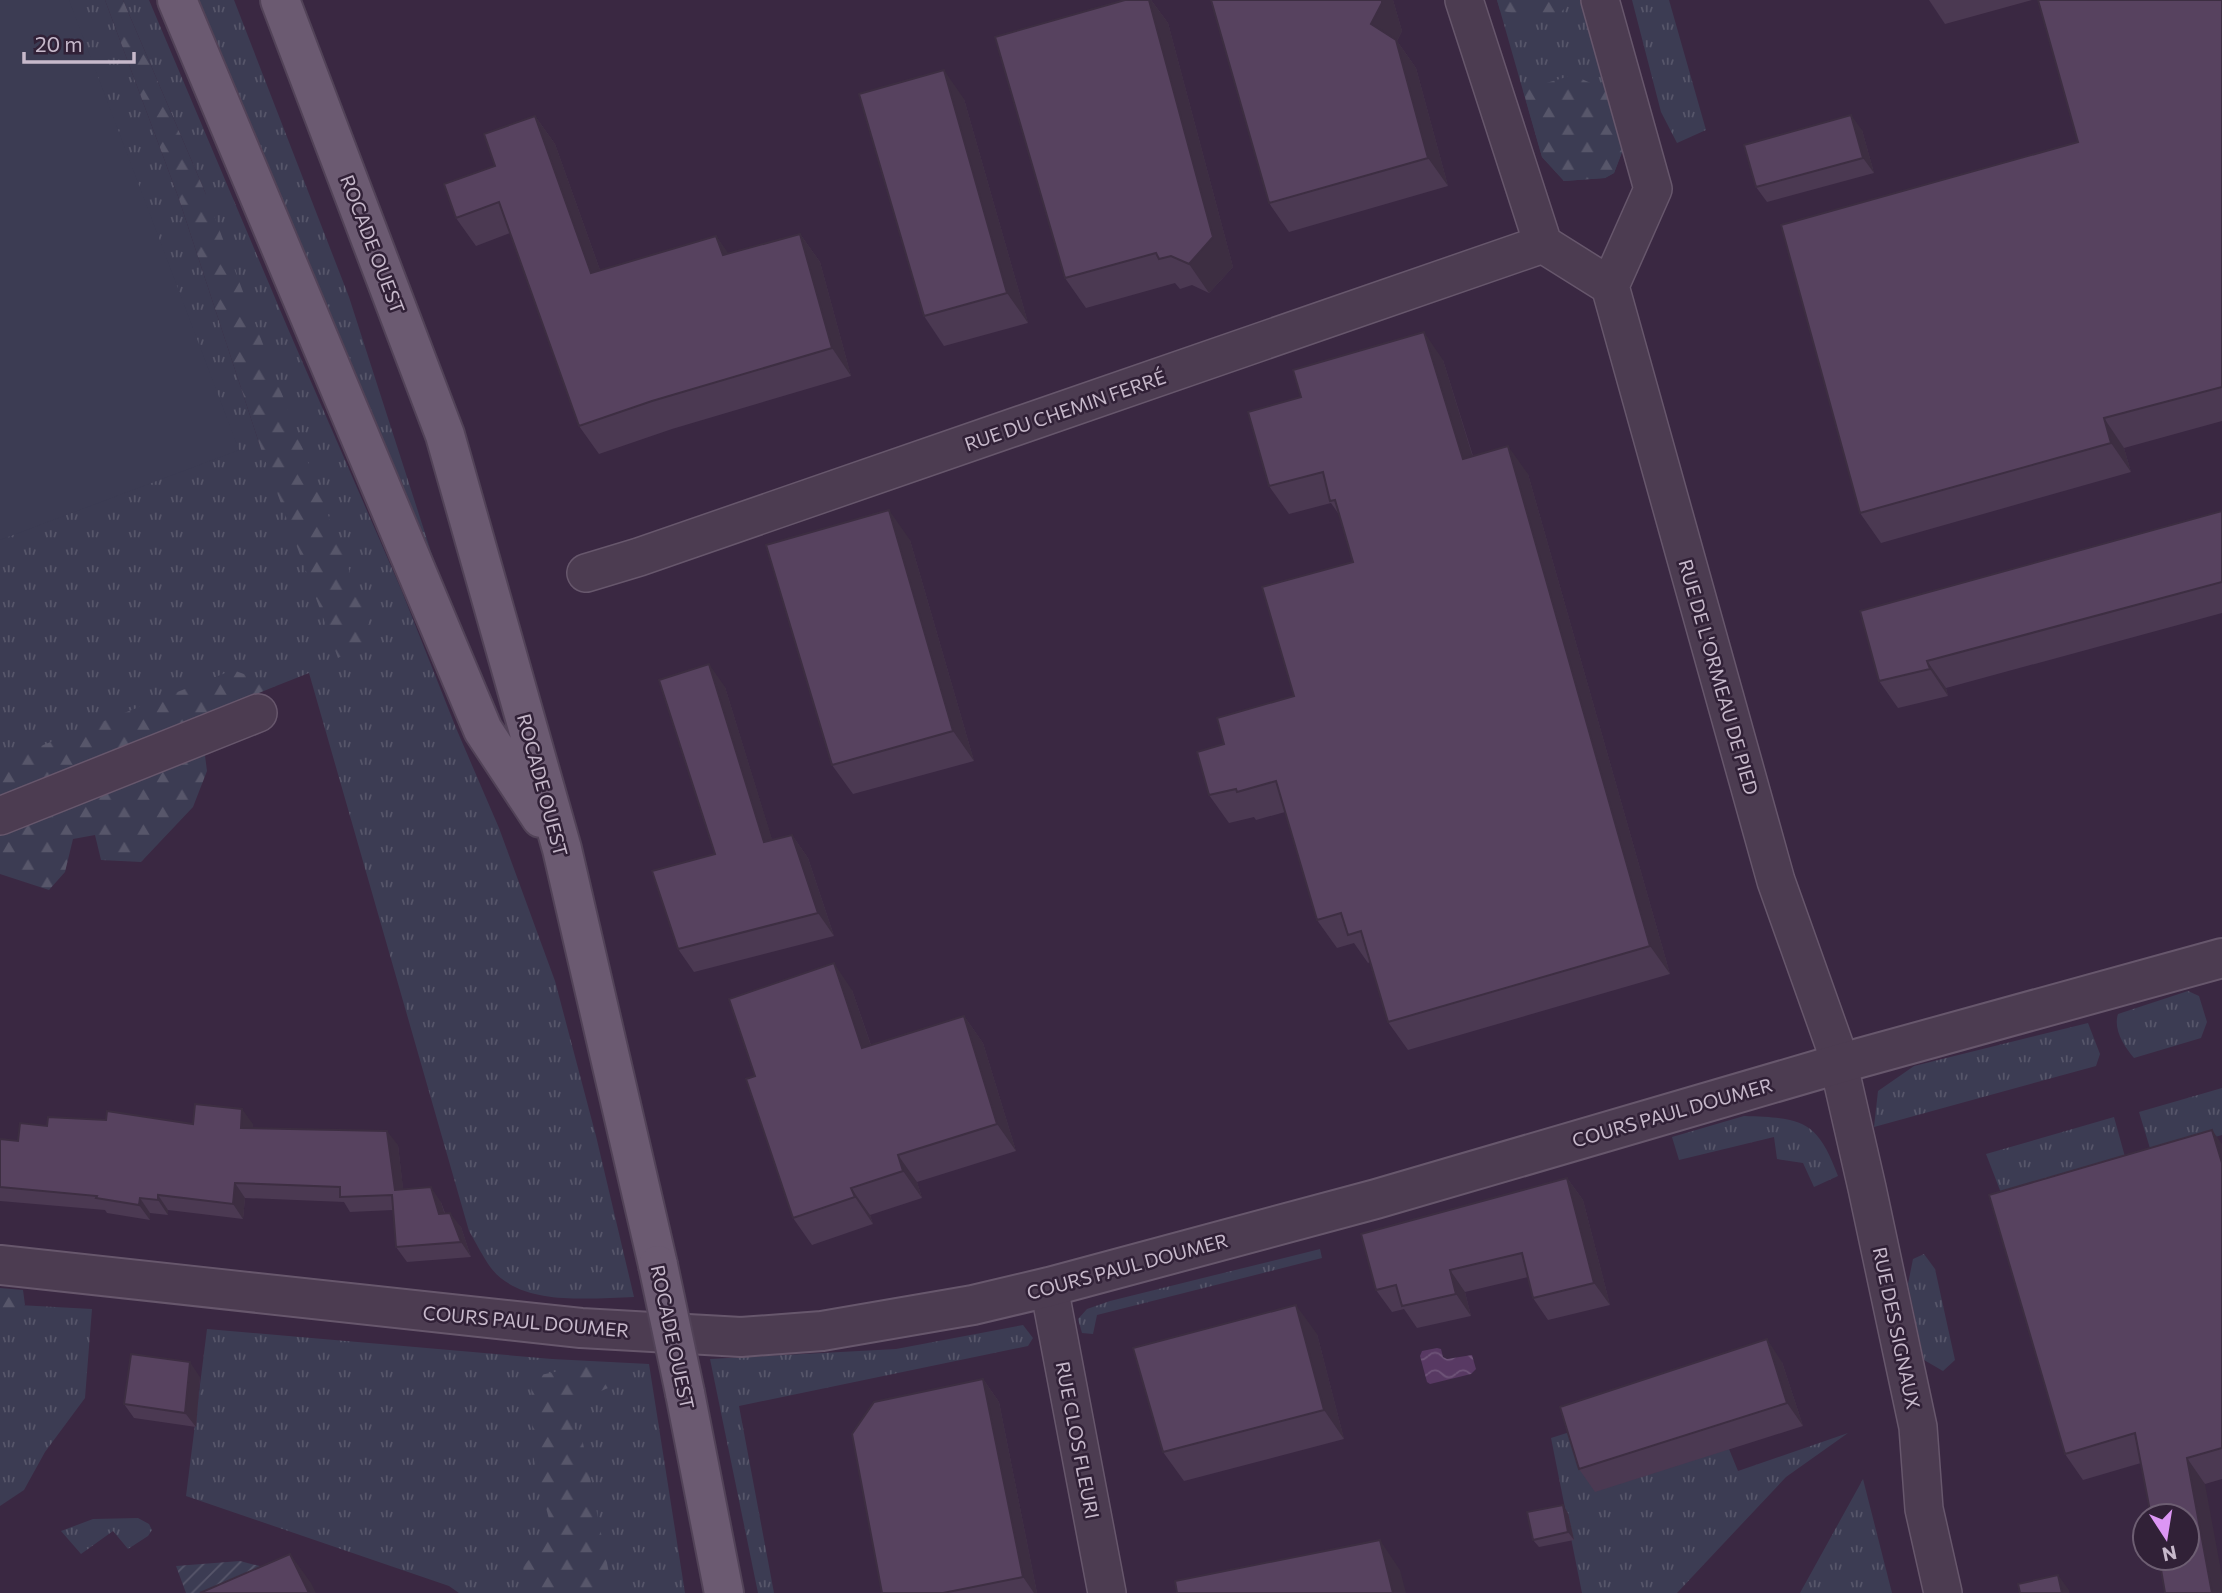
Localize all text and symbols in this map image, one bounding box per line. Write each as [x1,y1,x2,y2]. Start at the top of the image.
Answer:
scale bar [24,21,135,65]
text: 20 m [35,31,83,56]
street label: ROCADE OUEST [336,171,410,317]
street label: RUE DU CHEMIN FERRÉ [961,365,1169,455]
street label: RUE DE L'ORMEAU DE PIED [1674,557,1764,797]
street label: ROCADE OUEST [513,711,573,859]
street label: COURS PAUL DOUMER [1569,1072,1775,1152]
street label: COURS PAUL DOUMER [1024,1228,1230,1304]
street label: RUE DES SIGNAUX [1869,1245,1925,1411]
street label: ROCADE OUEST [646,1263,700,1411]
street label: COURS PAUL DOUMER [422,1301,630,1342]
street label: RUE CLOS FLEURI [1051,1359,1105,1521]
north arrow [2131,1502,2201,1572]
text: N [2160,1541,2179,1567]

